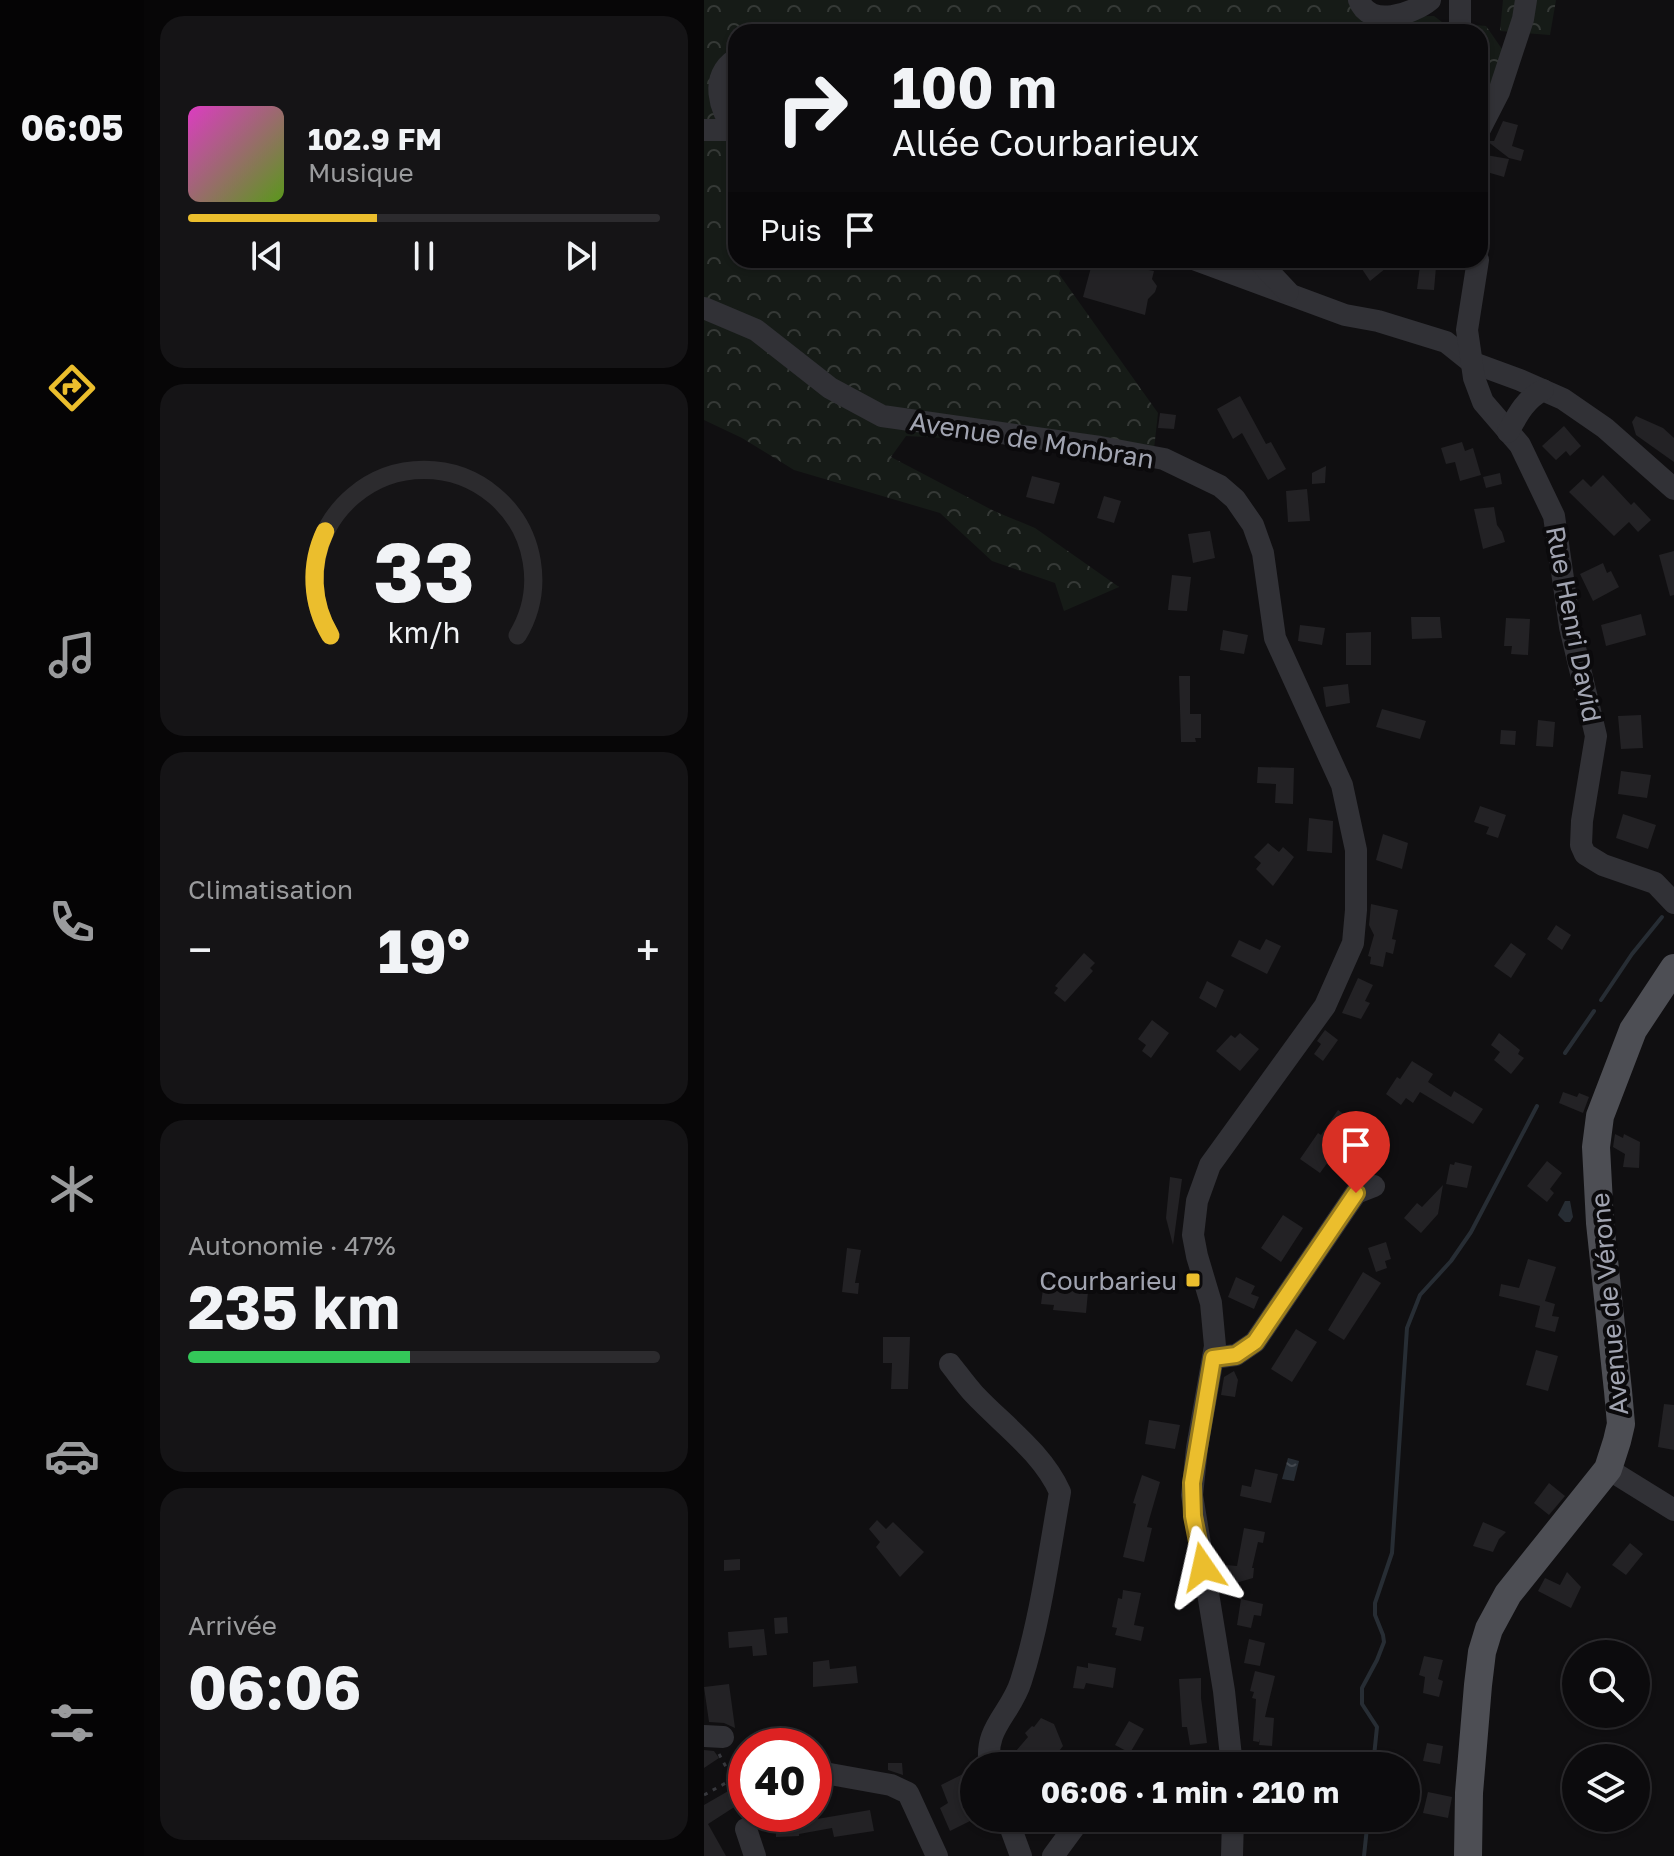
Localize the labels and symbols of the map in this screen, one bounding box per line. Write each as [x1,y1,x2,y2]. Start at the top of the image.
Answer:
street label: Avenue de Monbran [908,405,1156,475]
street label: Rue Henri David [1540,523,1608,725]
pin [1322,1111,1390,1193]
street label: Avenue de Vérone [1584,1191,1634,1417]
place label: Courbarieu [1039,1265,1177,1296]
marker: Courbarieu [1184,1271,1202,1289]
position arrow [1161,1525,1245,1609]
speed limit sign: 40 [728,1728,832,1832]

